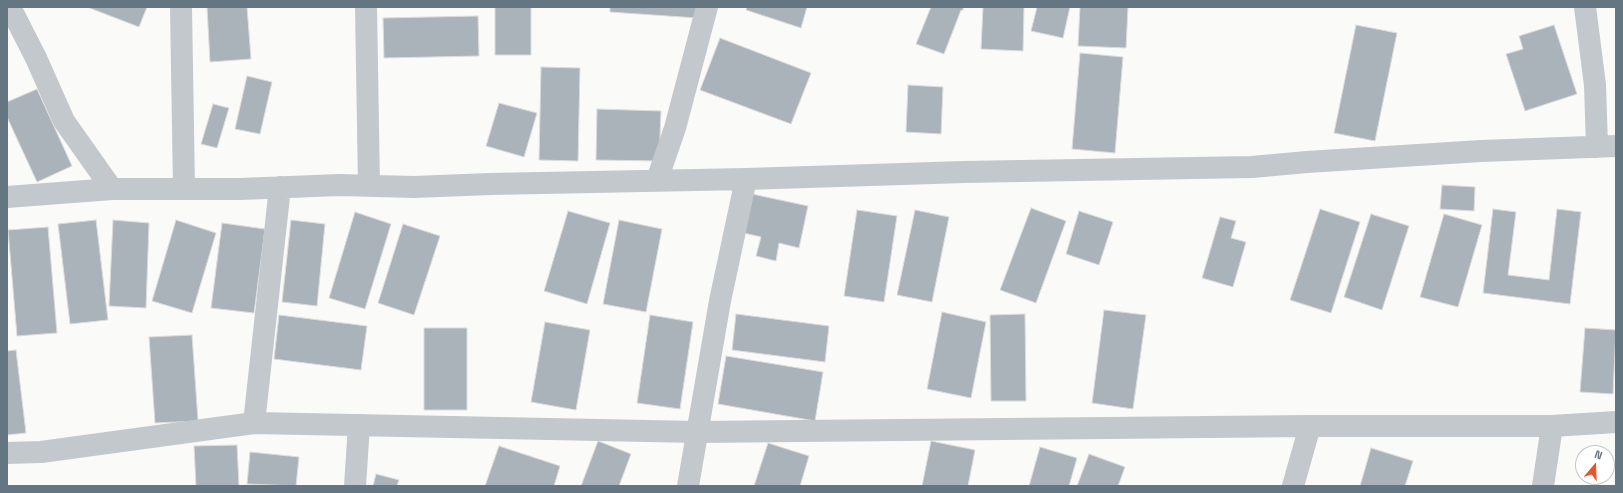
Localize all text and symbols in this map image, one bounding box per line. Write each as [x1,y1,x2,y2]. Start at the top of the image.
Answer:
north arrow [1575,445,1615,485]
text: N [1593,447,1604,462]

